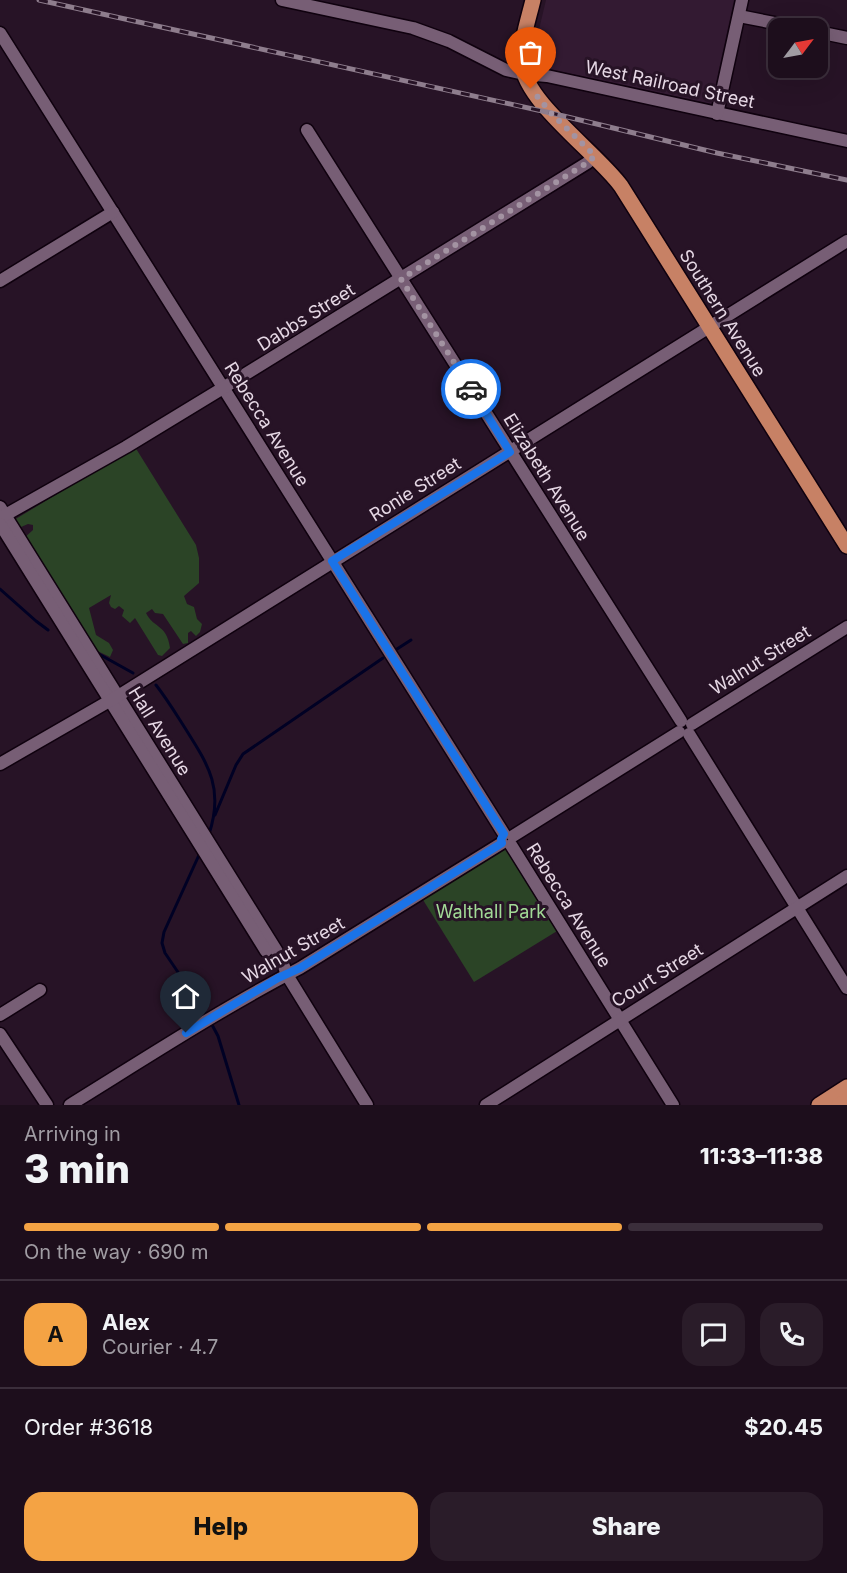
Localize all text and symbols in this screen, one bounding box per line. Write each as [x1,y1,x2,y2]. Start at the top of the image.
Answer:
north arrow [768,18,828,78]
map controls [768,18,828,78]
pin [505,27,556,89]
icon: bag [514,36,547,69]
street label: West Railroad Street [583,56,757,112]
street label: Southern Avenue [675,246,771,380]
street label: Dabbs Street [254,279,359,355]
street label: Rebecca Avenue [220,358,314,490]
courier [441,359,501,419]
icon: car [455,373,488,406]
street label: Elizabeth Avenue [499,410,595,544]
street label: Ronie Street [366,453,465,525]
street label: Walnut Street [706,621,814,699]
street label: Hall Avenue [124,683,196,779]
street label: Rebecca Avenue [522,839,616,971]
park label: Walthall Park [436,901,546,922]
street label: Walnut Street [238,912,348,988]
street label: Court Street [608,939,706,1011]
pin [160,971,211,1033]
icon: home [169,980,202,1013]
text: Arriving in [24,1122,121,1146]
text: 11:33–11:38 [700,1143,823,1169]
text: 3 min [24,1145,130,1192]
text: On the way · 690 m [24,1240,209,1264]
button: chat [682,1303,745,1366]
button: phone [760,1303,823,1366]
text: Alex [102,1309,150,1335]
text: A [47,1321,64,1347]
text: Courier · 4.7 [102,1335,218,1359]
text: Order #3618 [24,1414,153,1440]
text: $20.45 [744,1414,823,1440]
button: Help [24,1492,418,1561]
button: Share [430,1492,823,1561]

